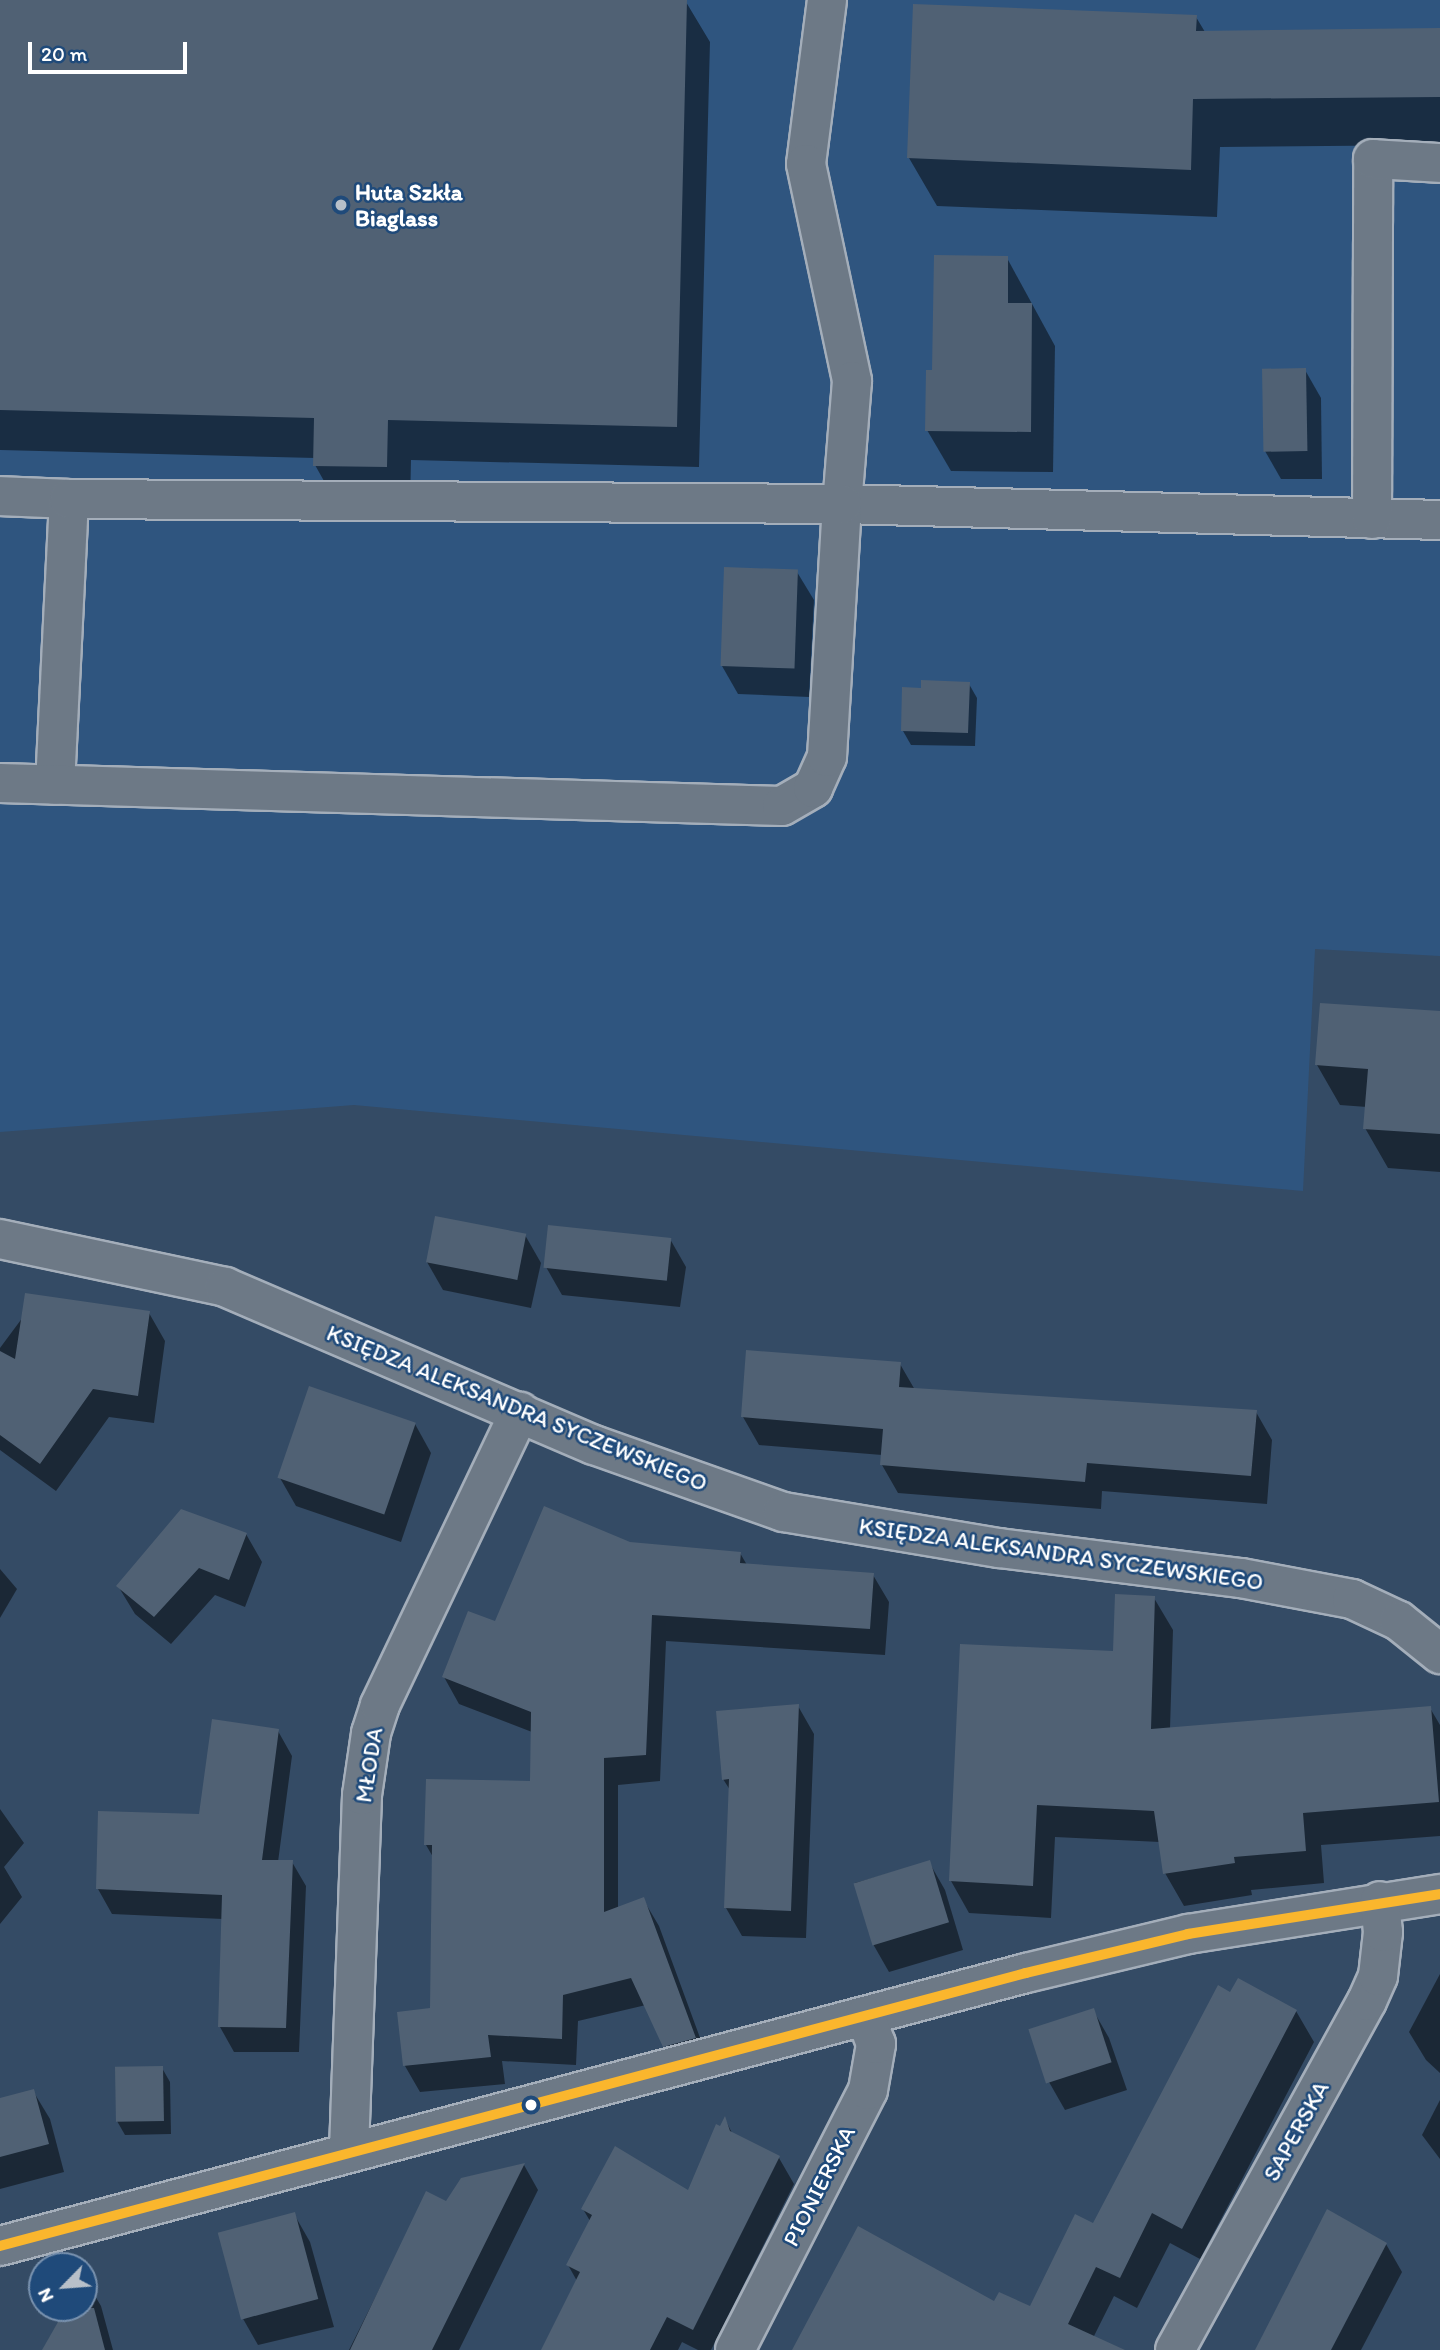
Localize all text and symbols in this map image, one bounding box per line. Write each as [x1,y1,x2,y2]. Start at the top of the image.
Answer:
scale bar [32,28,191,72]
text: 20 m [41,41,87,66]
place label: Huta Szkła Biaglass [355,178,463,232]
marker: Huta Szkła Biaglass [333,197,349,213]
street label: KSIĘDZA ALEKSANDRA SYCZEWSKIEGO [323,1319,711,1497]
street label: KSIĘDZA ALEKSANDRA SYCZEWSKIEGO [857,1512,1265,1596]
street label: MŁODA [349,1725,389,1805]
street label: SAPERSKA [1257,2076,1335,2186]
unlabelled marker [524,2098,538,2112]
street label: PIONIERSKA [777,2121,861,2251]
north arrow [28,2252,98,2322]
text: N [32,2285,58,2306]

